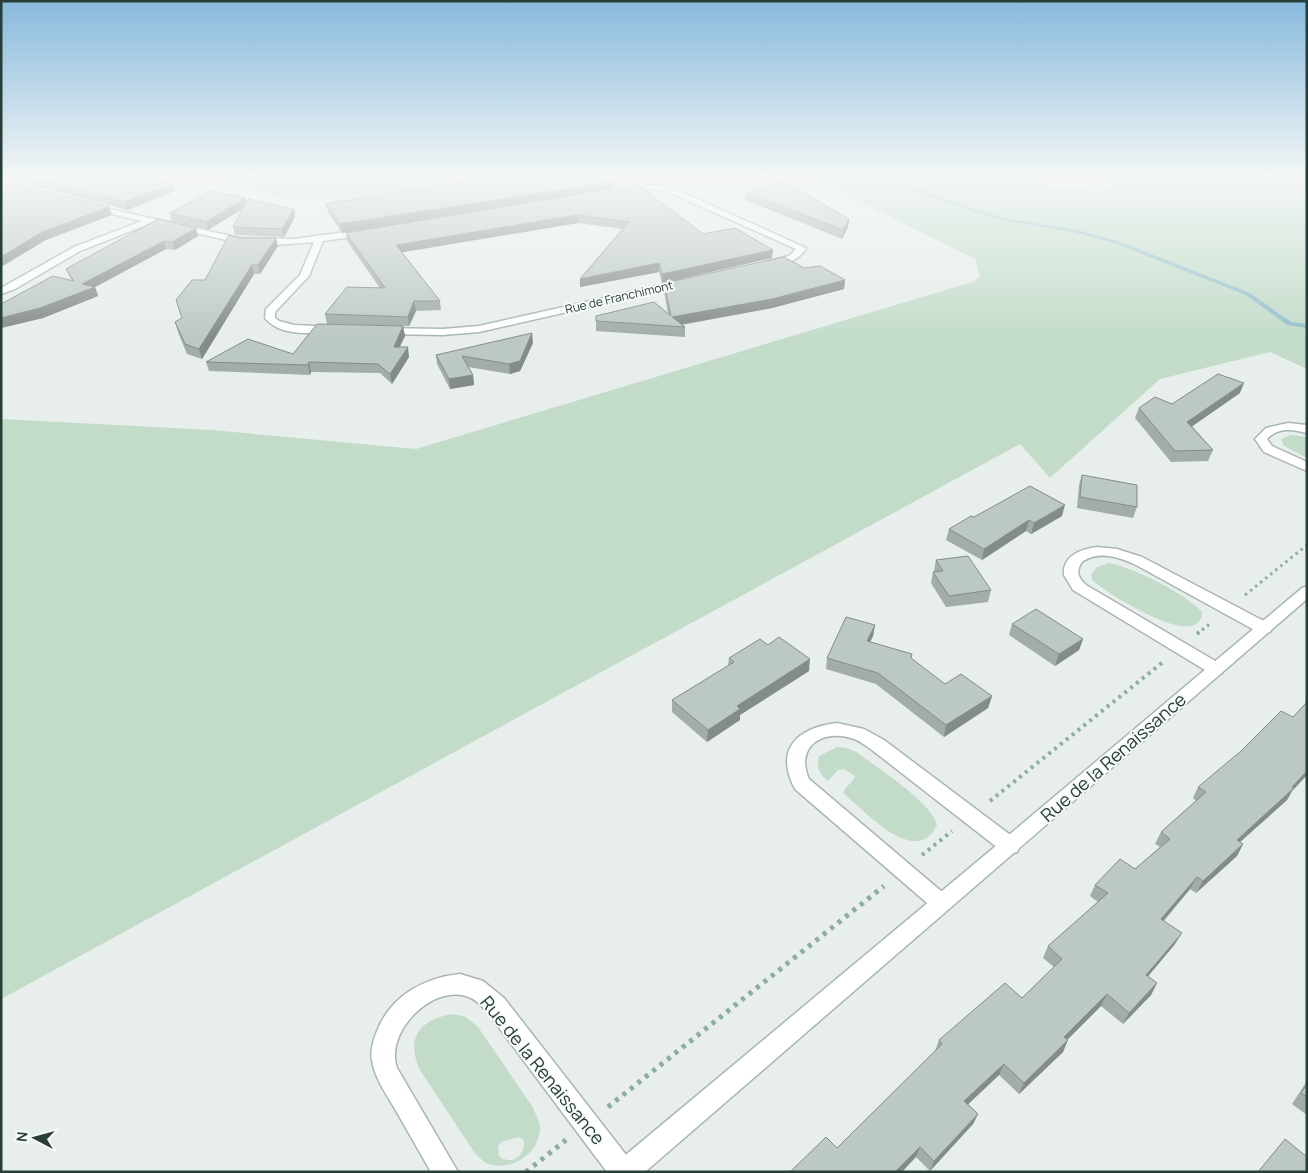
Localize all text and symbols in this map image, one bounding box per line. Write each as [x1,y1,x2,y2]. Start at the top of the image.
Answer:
street label: Rue de Franchimont [563,276,675,318]
street label: Rue de la Renaissance [1035,687,1191,827]
street label: Rue de la Renaissance [475,991,611,1149]
north arrow [10,1113,60,1163]
text: N [12,1131,32,1143]

